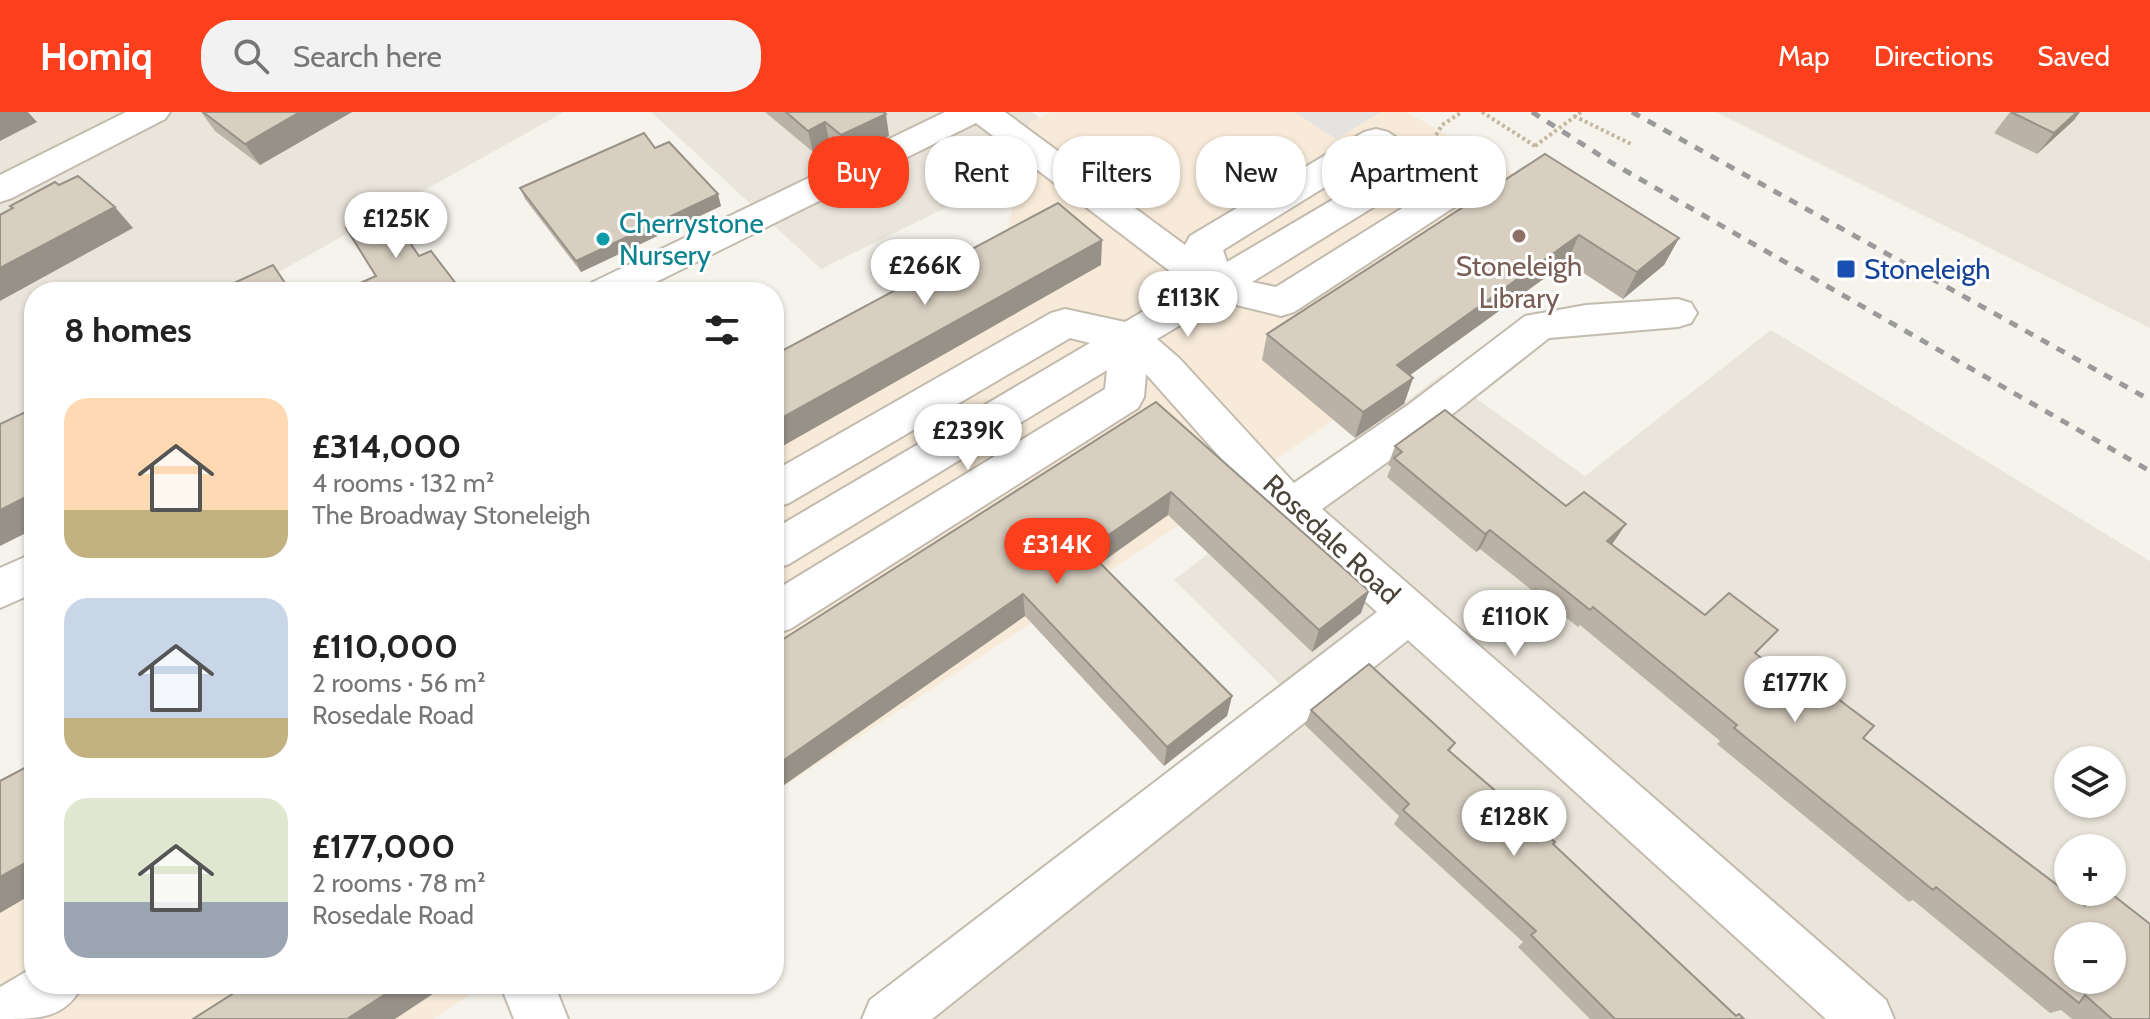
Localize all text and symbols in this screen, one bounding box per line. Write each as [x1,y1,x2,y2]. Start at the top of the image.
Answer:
search box [201,20,761,92]
text: Homiq [40,33,153,80]
icon: search [229,34,273,78]
text: Search here [293,38,442,75]
text: Map [1778,39,1830,73]
text: Directions [1874,39,1993,73]
text: Saved [2037,39,2110,73]
chip: Buy [808,136,909,208]
chip: Rent [925,136,1037,208]
chip: Filters [1053,136,1180,208]
chip: New [1196,136,1306,208]
chip: Apartment [1322,136,1506,208]
pin: £125K [340,192,452,260]
text: £125K [362,202,430,234]
place label: Cherrystone Nursery [619,206,764,272]
marker: Stoneleigh Library [1510,227,1528,245]
marker: Cherrystone Nursery [594,230,612,248]
pin: £266K [869,239,981,307]
text: £266K [889,249,961,281]
place label: Stoneleigh Library [1456,249,1582,315]
place label: Stoneleigh [1864,252,1991,286]
marker: Stoneleigh [1835,258,1857,280]
pin: £113K [1132,271,1244,339]
text: £113K [1156,281,1220,313]
icon: filters [700,308,744,352]
text: 8 homes [64,309,192,351]
pin: £239K [912,404,1024,472]
text: £239K [932,414,1004,446]
text: £314,000 [312,425,461,467]
icon: home [128,430,224,526]
text: 4 rooms · 132 m² [312,467,494,499]
street label: Rosedale Road [1257,467,1407,611]
text: The Broadway Stoneleigh [312,499,591,531]
pin: £314K [1001,518,1113,586]
text: £314K [1022,528,1092,560]
pin: £110K [1459,590,1571,658]
text: £110K [1481,600,1549,632]
text: £110,000 [312,625,458,667]
icon: home [128,630,224,726]
pin: £177K [1739,656,1851,724]
text: £177K [1762,666,1828,698]
text: 2 rooms · 56 m² [312,667,486,699]
text: Rosedale Road [312,699,474,731]
map controls [2054,746,2126,994]
button: layers [2054,746,2126,818]
pin: £128K [1458,790,1570,858]
text: £128K [1480,800,1548,832]
text: £177,000 [312,825,455,867]
icon: home [128,830,224,926]
button: + [2054,834,2126,906]
text: 2 rooms · 78 m² [312,867,486,899]
text: Rosedale Road [312,899,474,931]
button: − [2054,922,2126,994]

